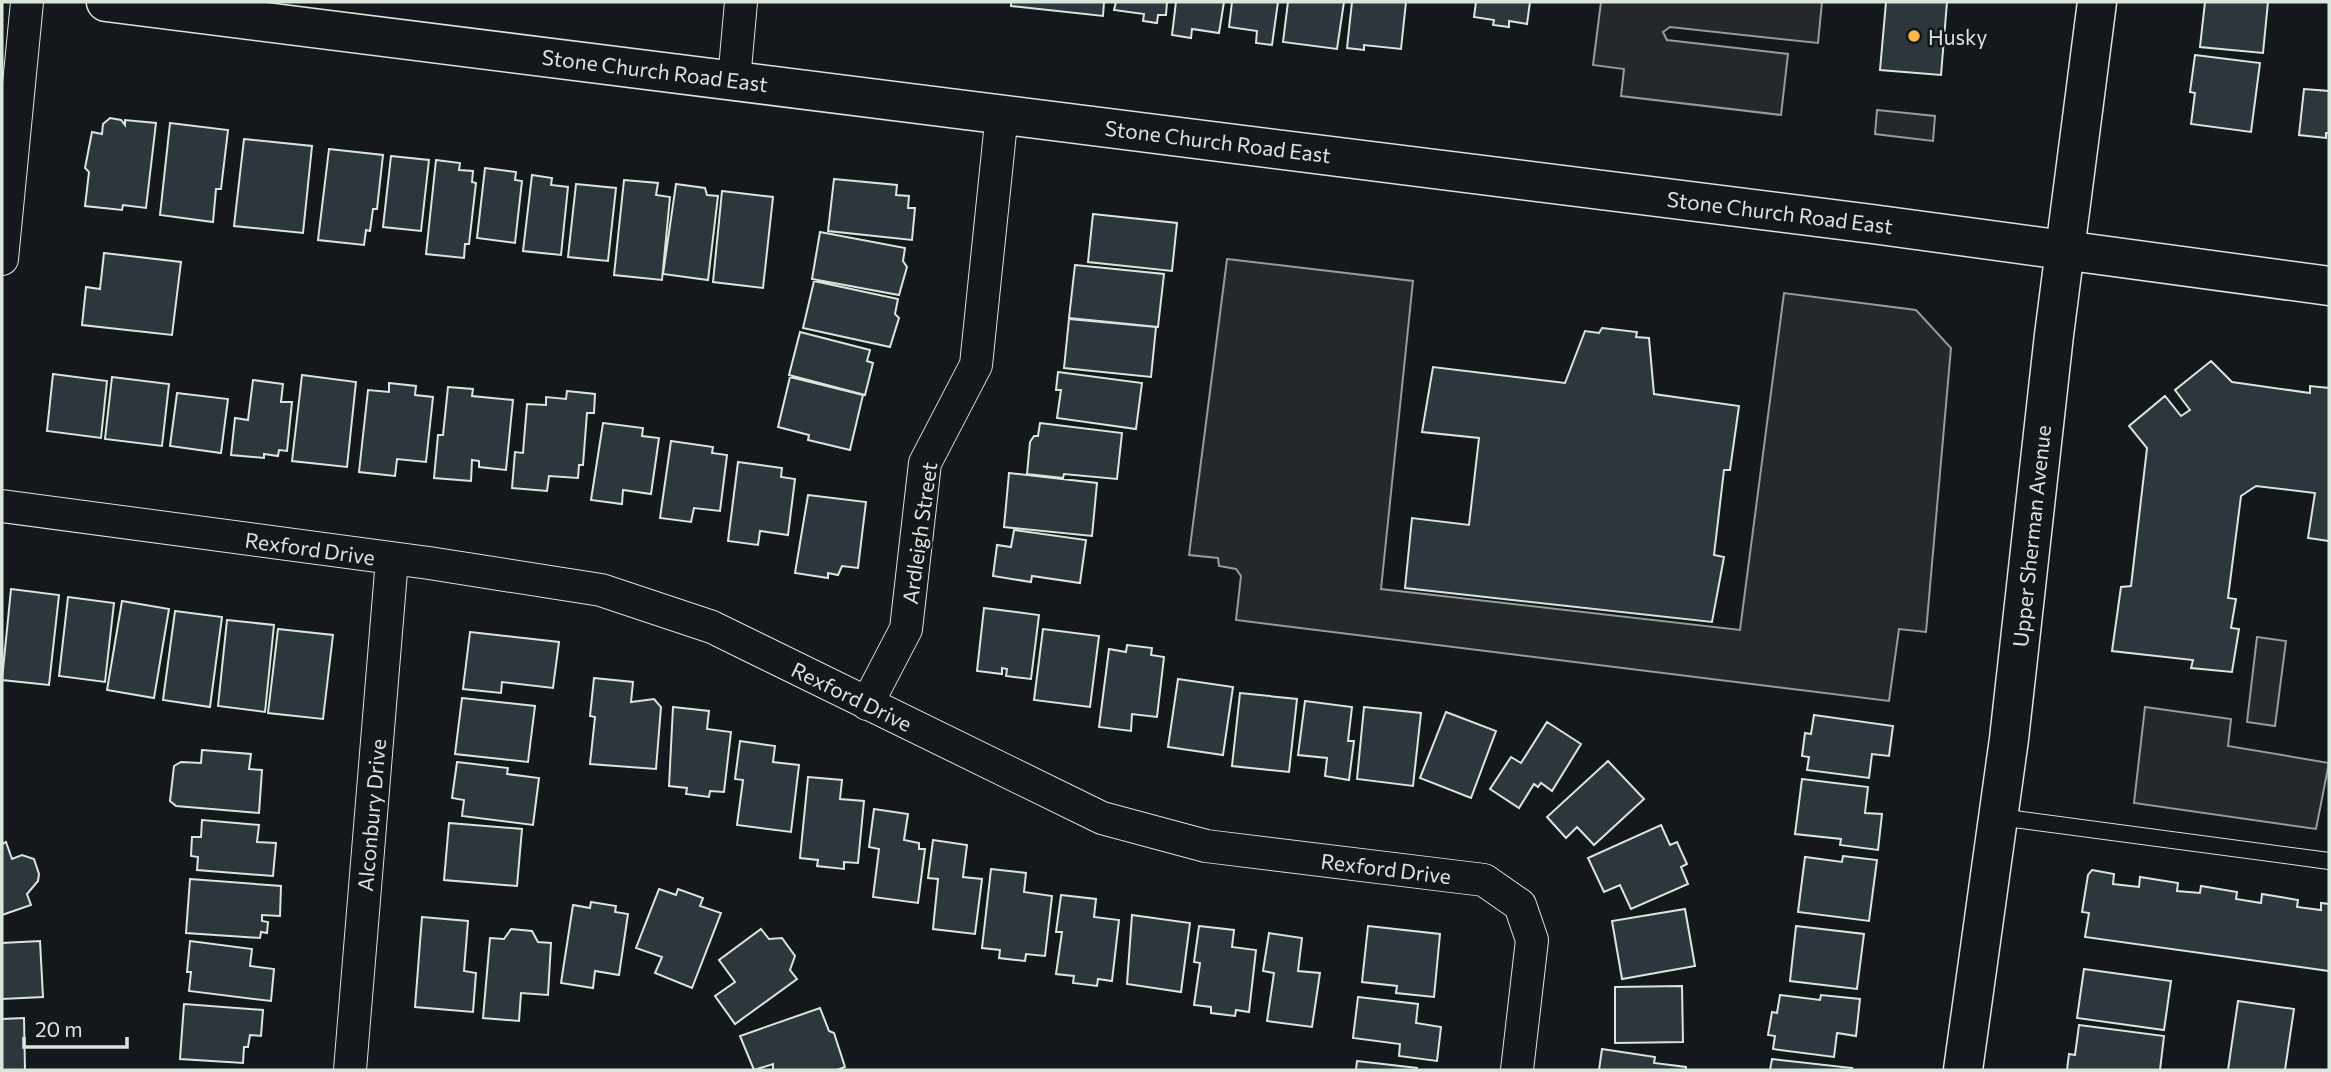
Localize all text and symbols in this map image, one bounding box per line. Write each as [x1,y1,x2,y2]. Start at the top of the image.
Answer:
place label: Husky [1928,24,1987,49]
marker: Husky [1906,28,1922,44]
street label: Stone Church Road East [541,44,769,96]
street label: Stone Church Road East [1104,115,1332,167]
street label: Stone Church Road East [1666,186,1894,238]
street label: Upper Sherman Avenue [2007,424,2055,648]
street label: Ardleigh Street [897,460,941,606]
street label: Rexford Drive [243,527,377,569]
street label: Rexford Drive [788,656,916,736]
street label: Alconbury Drive [352,738,390,892]
street label: Rexford Drive [1320,848,1452,888]
scale bar [24,1006,128,1050]
text: 20 m [35,1016,83,1041]

